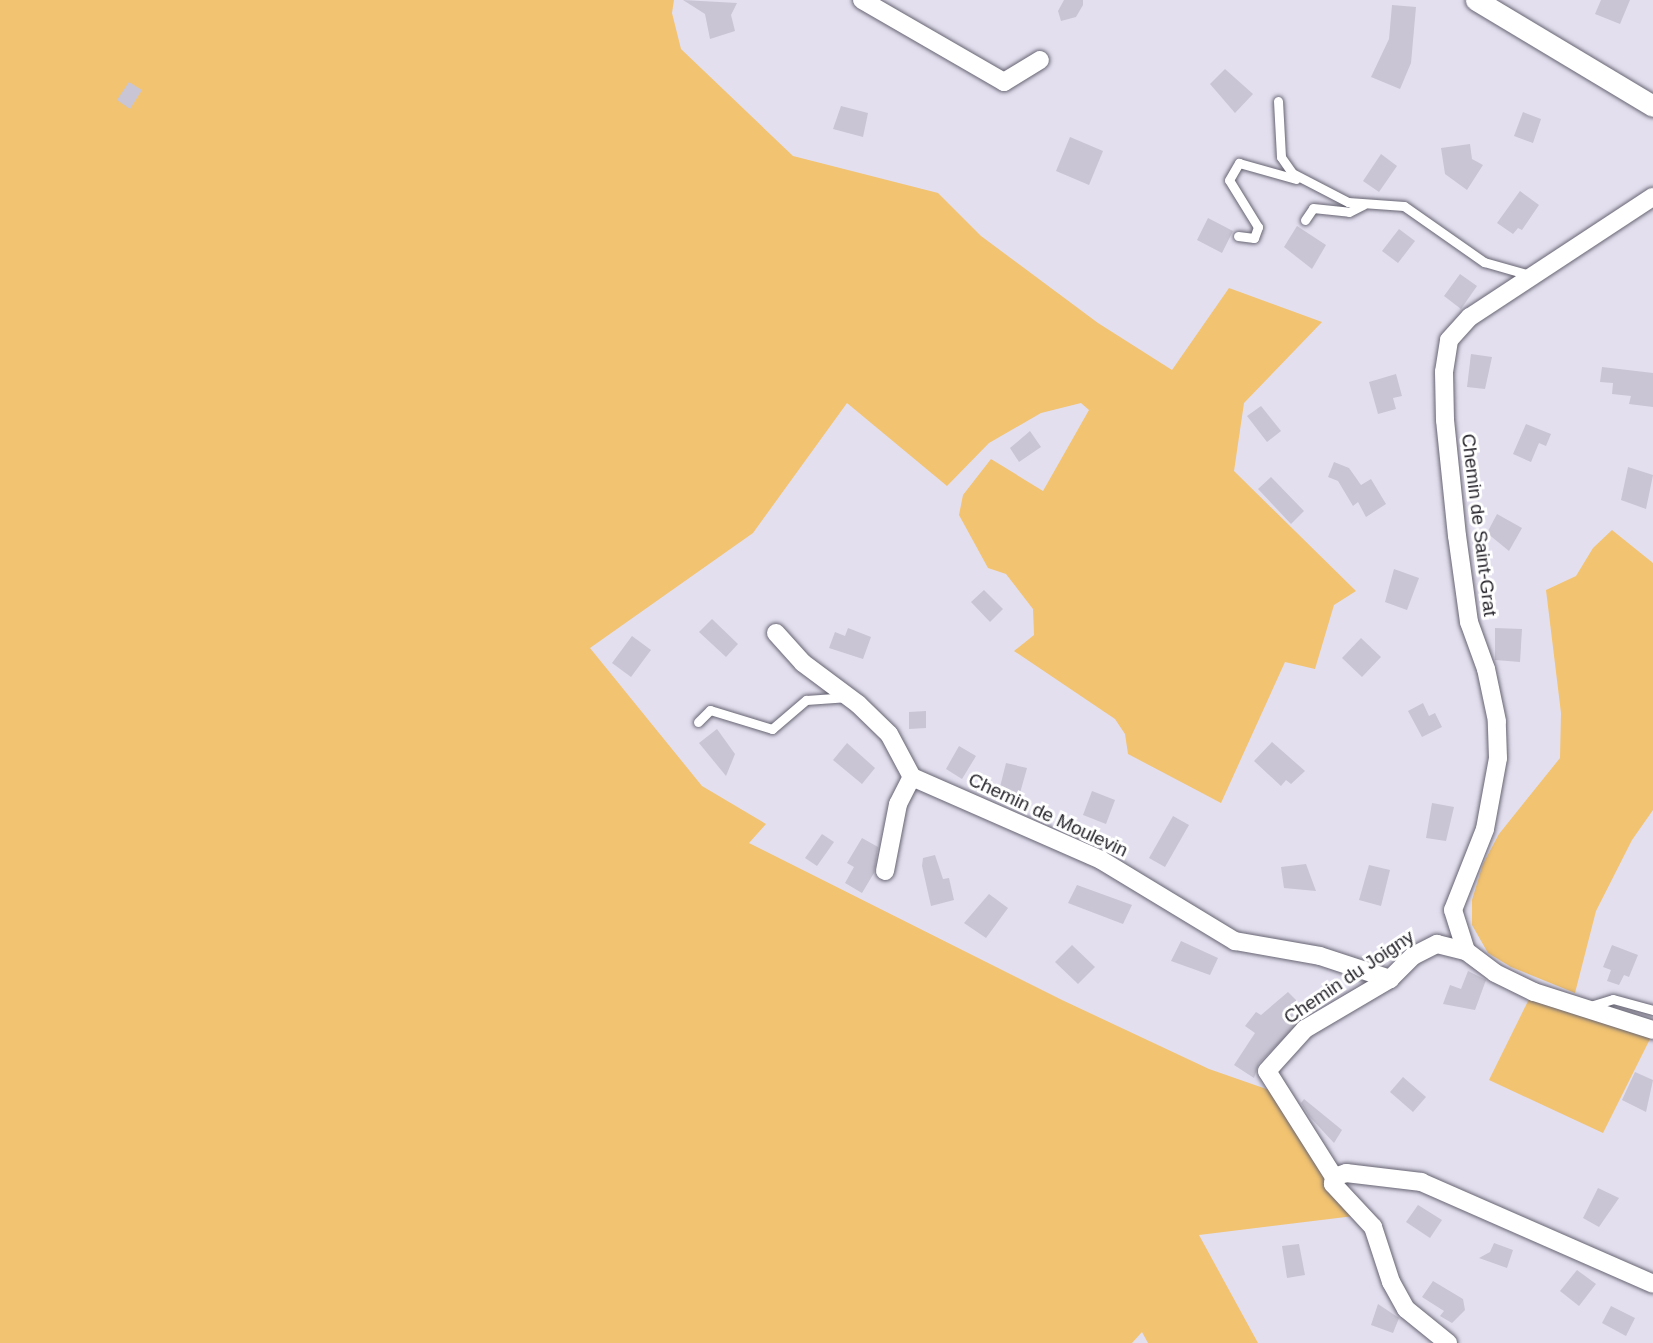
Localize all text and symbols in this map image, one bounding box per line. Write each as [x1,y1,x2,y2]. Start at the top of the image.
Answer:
street label: Chemin de Saint-Grat [1456,432,1502,618]
street label: Chemin de Moulevin [965,768,1131,862]
street label: Chemin du Joigny [1280,925,1418,1029]

